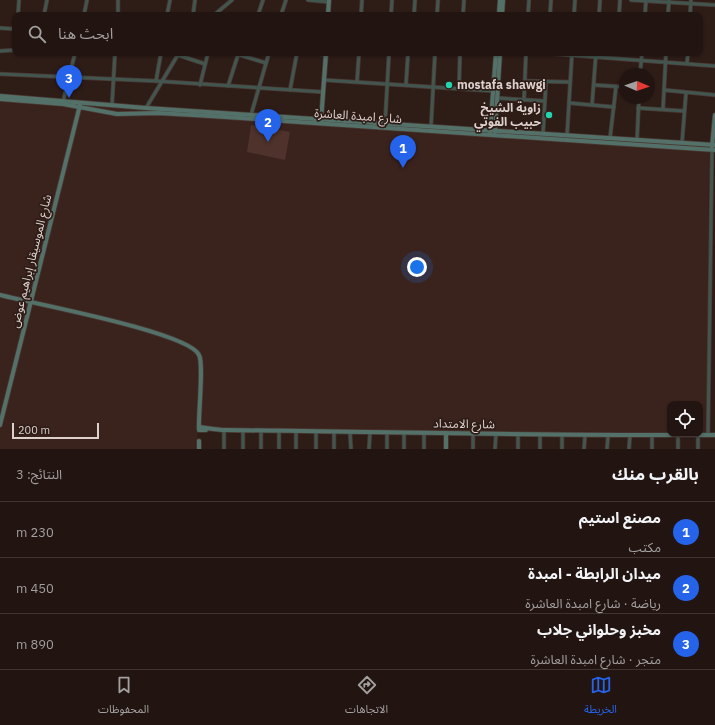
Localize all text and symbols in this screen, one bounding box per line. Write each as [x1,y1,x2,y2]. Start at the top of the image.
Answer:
search box [12,12,703,56]
icon: search [26,23,48,45]
text: ابحث هنا [58,24,113,43]
pin: 3 [56,65,82,98]
north arrow [619,68,655,104]
place label: mostafa shawgi [457,77,546,92]
marker: mostafa shawgi [444,80,454,90]
place label: زاوية الشيخ حبيب الفوتي [474,100,541,132]
street label: شارع امبدة العاشرة [314,105,402,128]
pin: 2 [255,109,281,142]
marker: زاوية الشيخ حبيب الفوتي [544,110,554,120]
pin: 1 [390,135,416,168]
street label: شارع الموسيقار إبراهيم عوض [7,193,56,330]
your location [407,257,427,277]
map controls [667,401,703,437]
button: locate [667,401,703,437]
street label: شارع الامتداد [433,415,495,434]
scale bar [12,421,99,440]
text: 200 m [18,423,50,437]
text: بالقرب منك [612,463,699,485]
text: النتائج: 3 [16,466,62,483]
text: مصنع استيم [579,508,661,527]
text: 230 m [16,524,54,541]
text: 1 [682,524,690,541]
text: مكتب [629,539,661,556]
text: ميدان الرابطة - امبدة [528,564,661,583]
text: 450 m [16,580,54,597]
text: 2 [682,580,690,597]
text: رياضة · شارع امبدة العاشرة [525,595,661,612]
text: مخبز وحلواني جلاب [537,620,661,639]
text: 890 m [16,636,54,653]
text: 3 [682,636,690,653]
text: متجر · شارع امبدة العاشرة [530,651,661,668]
tab: المحفوظات [98,674,149,721]
tab: الاتجاهات [345,674,388,721]
tab: الخريطة [584,674,617,721]

